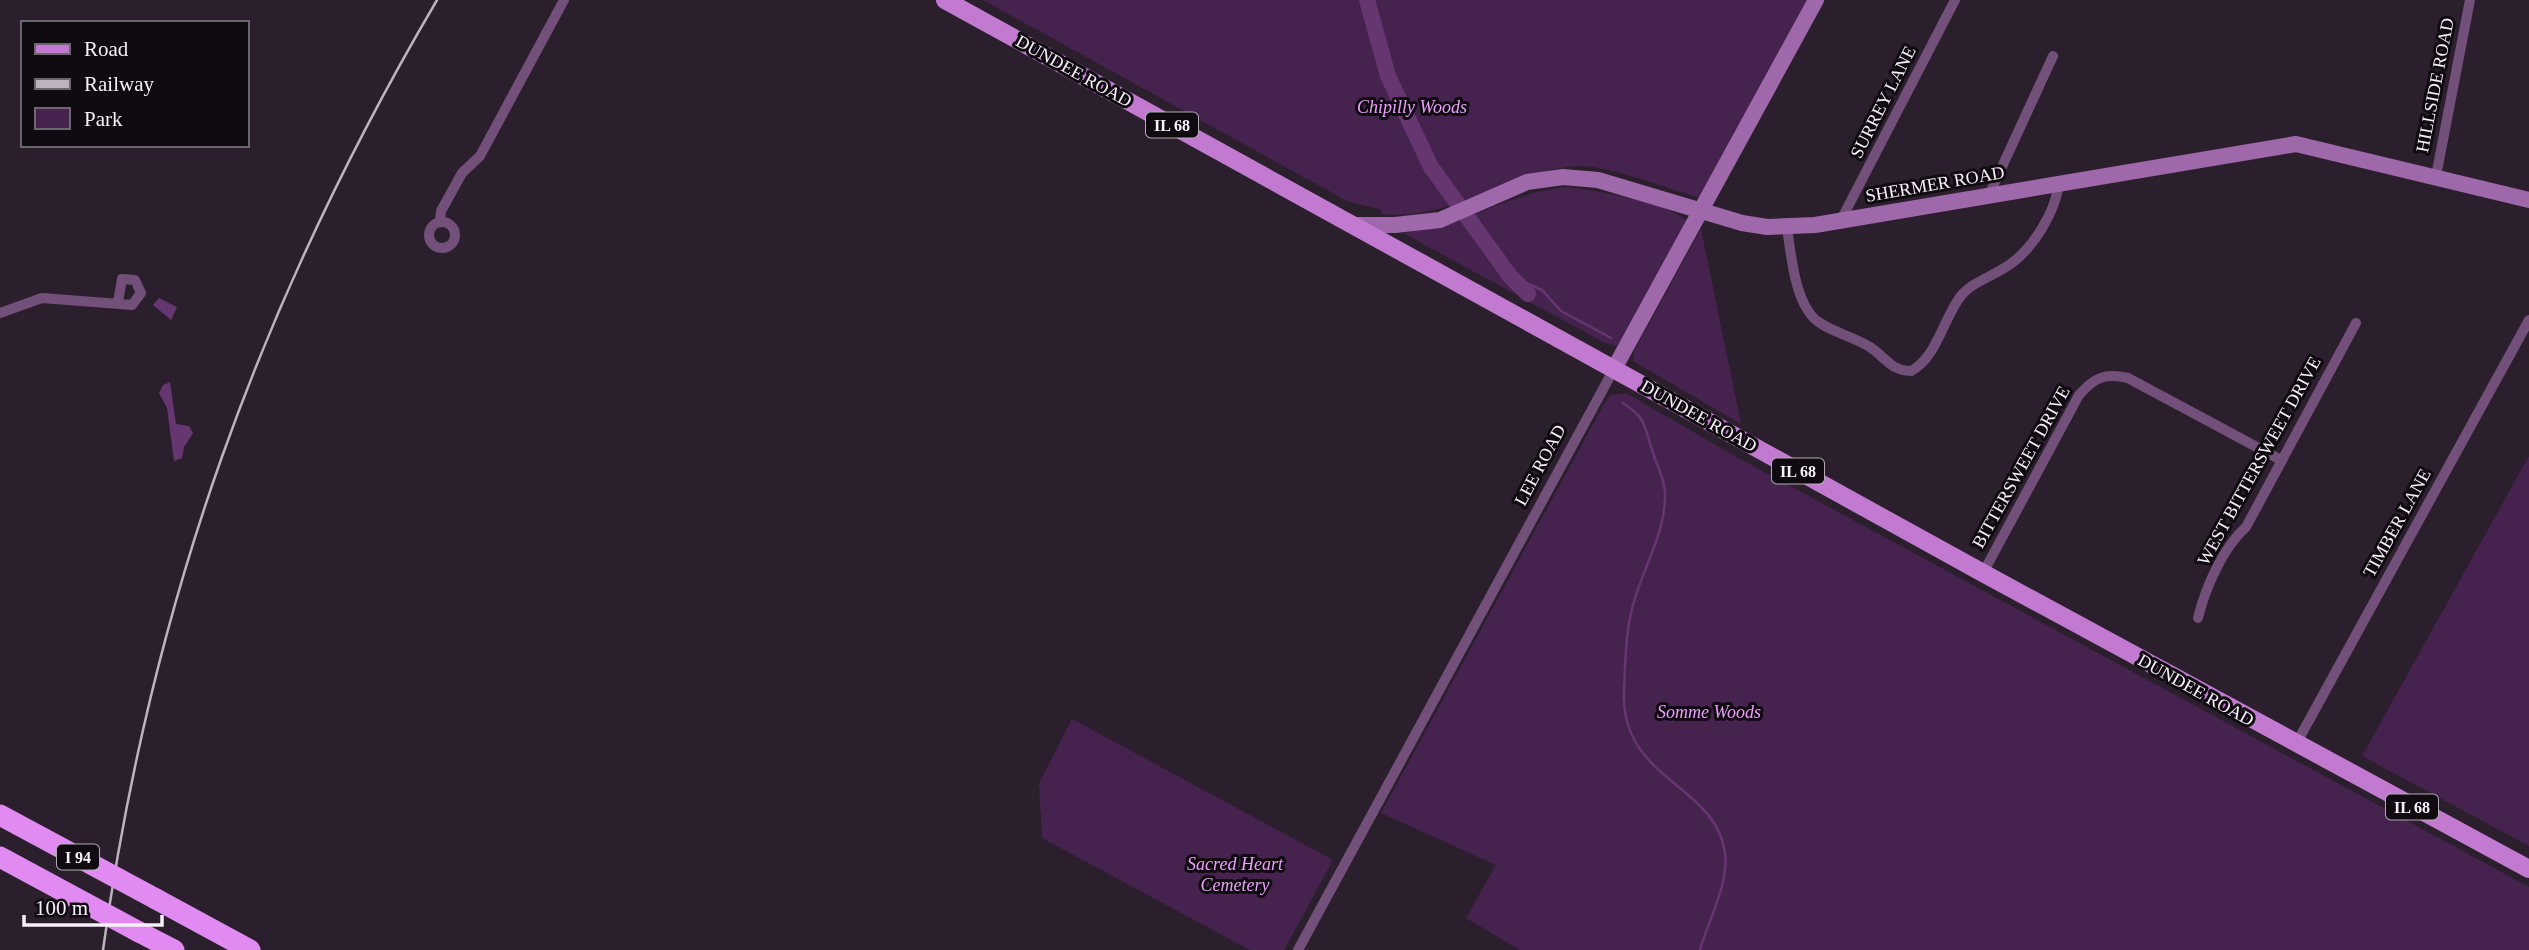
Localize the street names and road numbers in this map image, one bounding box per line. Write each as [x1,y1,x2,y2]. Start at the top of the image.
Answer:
street label: HILLSIDE ROAD [2412,16,2458,154]
street label: DUNDEE ROAD [1013,31,1135,111]
street label: SURREY LANE [1846,43,1920,161]
road number: IL 68 [1146,113,1198,138]
street label: SHERMER ROAD [1864,162,2006,206]
street label: WEST BITTERSWEET DRIVE [2193,353,2325,569]
street label: DUNDEE ROAD [1638,376,1760,456]
street label: BITTERSWEET DRIVE [1968,382,2074,552]
street label: LEE ROAD [1510,421,1570,509]
road number: IL 68 [1772,458,1824,484]
street label: TIMBER LANE [2359,465,2435,581]
street label: DUNDEE ROAD [2135,650,2257,730]
road number: IL 68 [2386,794,2438,820]
road number: I 94 [57,844,99,870]

